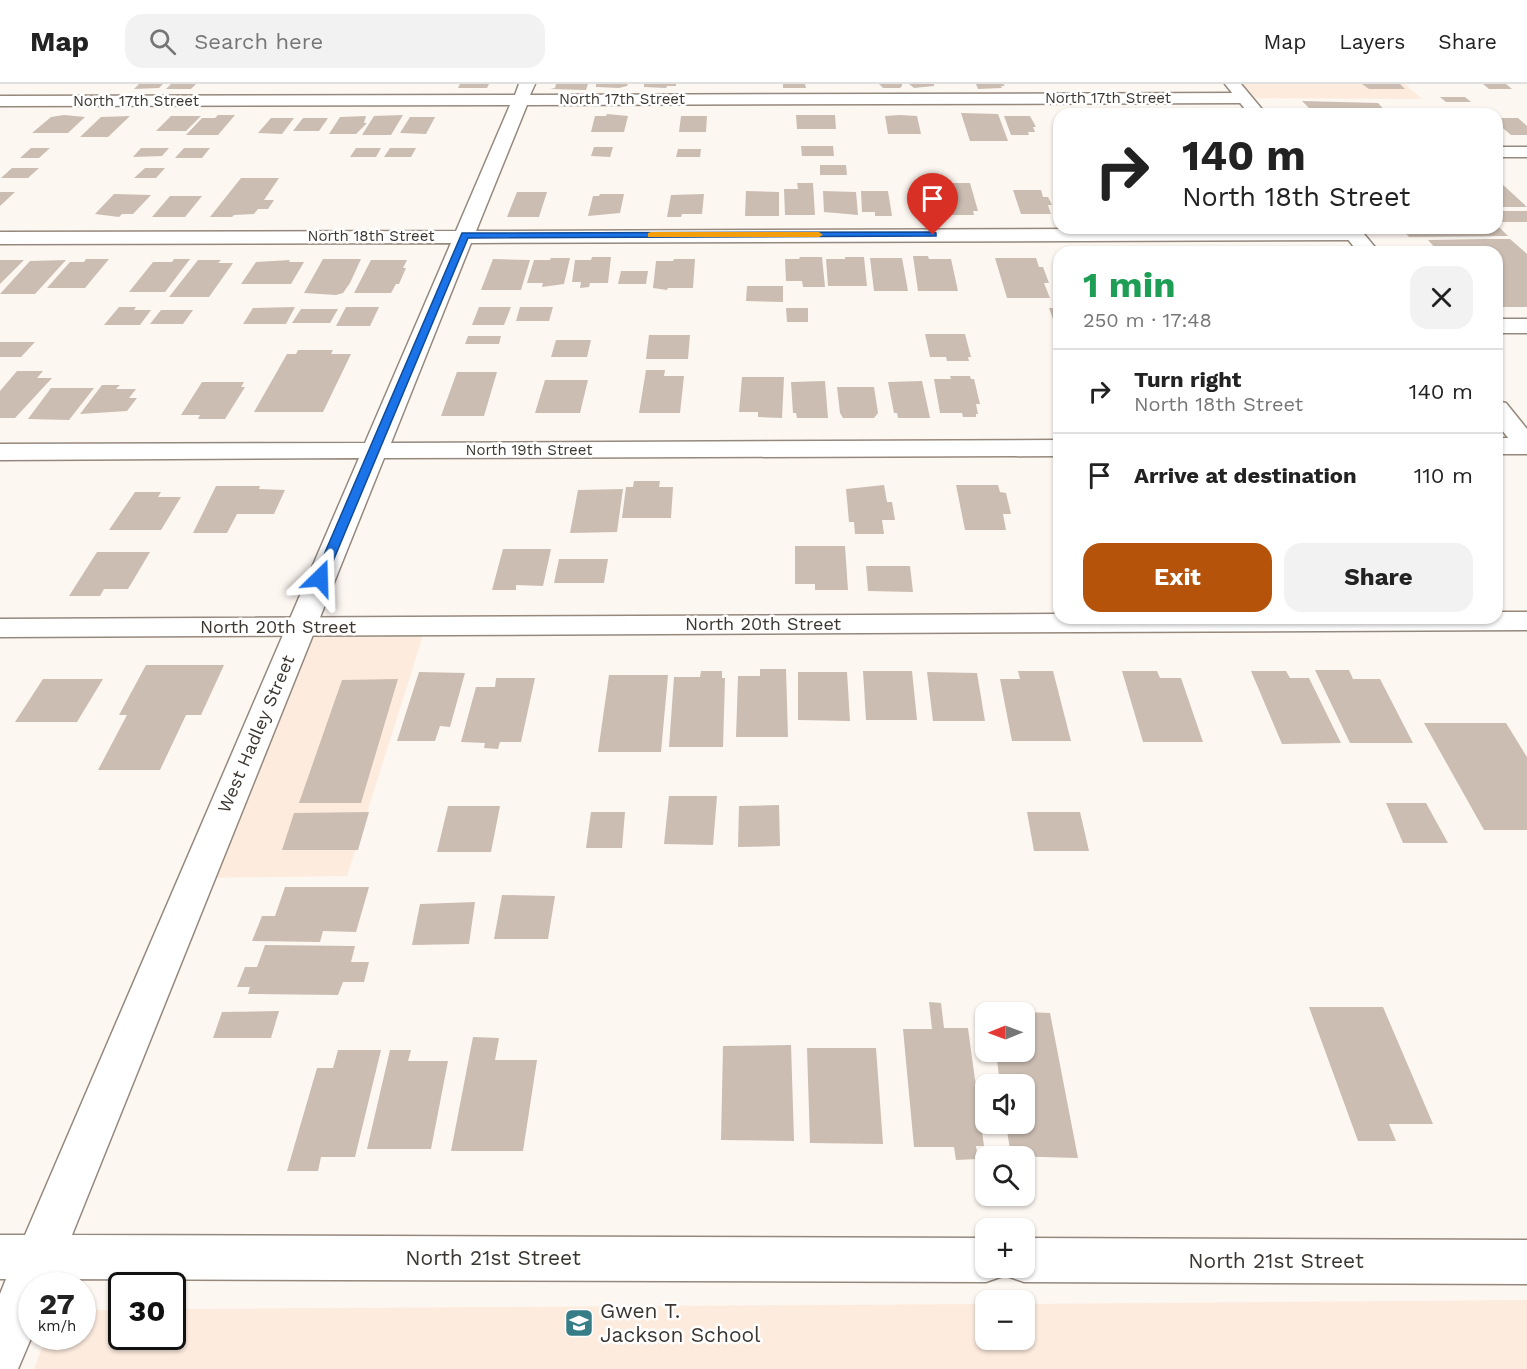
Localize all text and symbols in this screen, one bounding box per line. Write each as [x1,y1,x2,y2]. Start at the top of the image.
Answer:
search box [125,14,545,68]
text: Map [30,25,89,58]
icon: search [146,25,179,58]
text: Search here [194,29,323,54]
text: Map [1263,29,1306,54]
text: Layers [1339,29,1405,54]
text: Share [1438,29,1497,54]
street label: North 17th Street [1045,89,1172,107]
street label: North 17th Street [559,90,686,108]
street label: North 17th Street [73,92,200,110]
text: 140 m [1182,131,1306,180]
icon: right [1083,132,1161,210]
pin [907,173,958,235]
text: North 18th Street [1182,181,1410,213]
icon: arrive [916,182,949,215]
street label: North 18th Street [308,227,435,245]
text: 1 min [1083,264,1175,306]
button: close [1410,266,1473,329]
text: 250 m · 17:48 [1083,308,1212,332]
text: Turn right [1134,367,1241,392]
icon: right [1083,375,1116,408]
text: 140 m [1409,379,1473,404]
text: North 18th Street [1134,392,1303,416]
street label: North 19th Street [466,441,593,459]
icon: arrive [1083,459,1116,492]
text: Arrive at destination [1134,463,1357,488]
text: 110 m [1414,463,1473,488]
button: Exit [1083,543,1272,612]
button: Share [1284,543,1473,612]
position arrow [288,546,352,610]
street label: North 20th Street [685,613,842,634]
street label: North 20th Street [200,616,357,637]
street label: West Hadley Street [213,651,298,816]
north arrow [975,1002,1035,1062]
map controls [975,1002,1035,1350]
button: sound [975,1074,1035,1134]
button: search [975,1146,1035,1206]
button: + [975,1218,1035,1278]
street label: North 21st Street [405,1245,581,1270]
street label: North 21st Street [1188,1248,1364,1273]
speed limit sign: 30 [108,1272,186,1350]
text: 27 [39,1286,75,1321]
button: − [975,1290,1035,1350]
place label: Gwen T. Jackson School [600,1298,761,1347]
school or university icon: Gwen T. Jackson School [563,1307,595,1339]
text: km/h [38,1317,76,1335]

